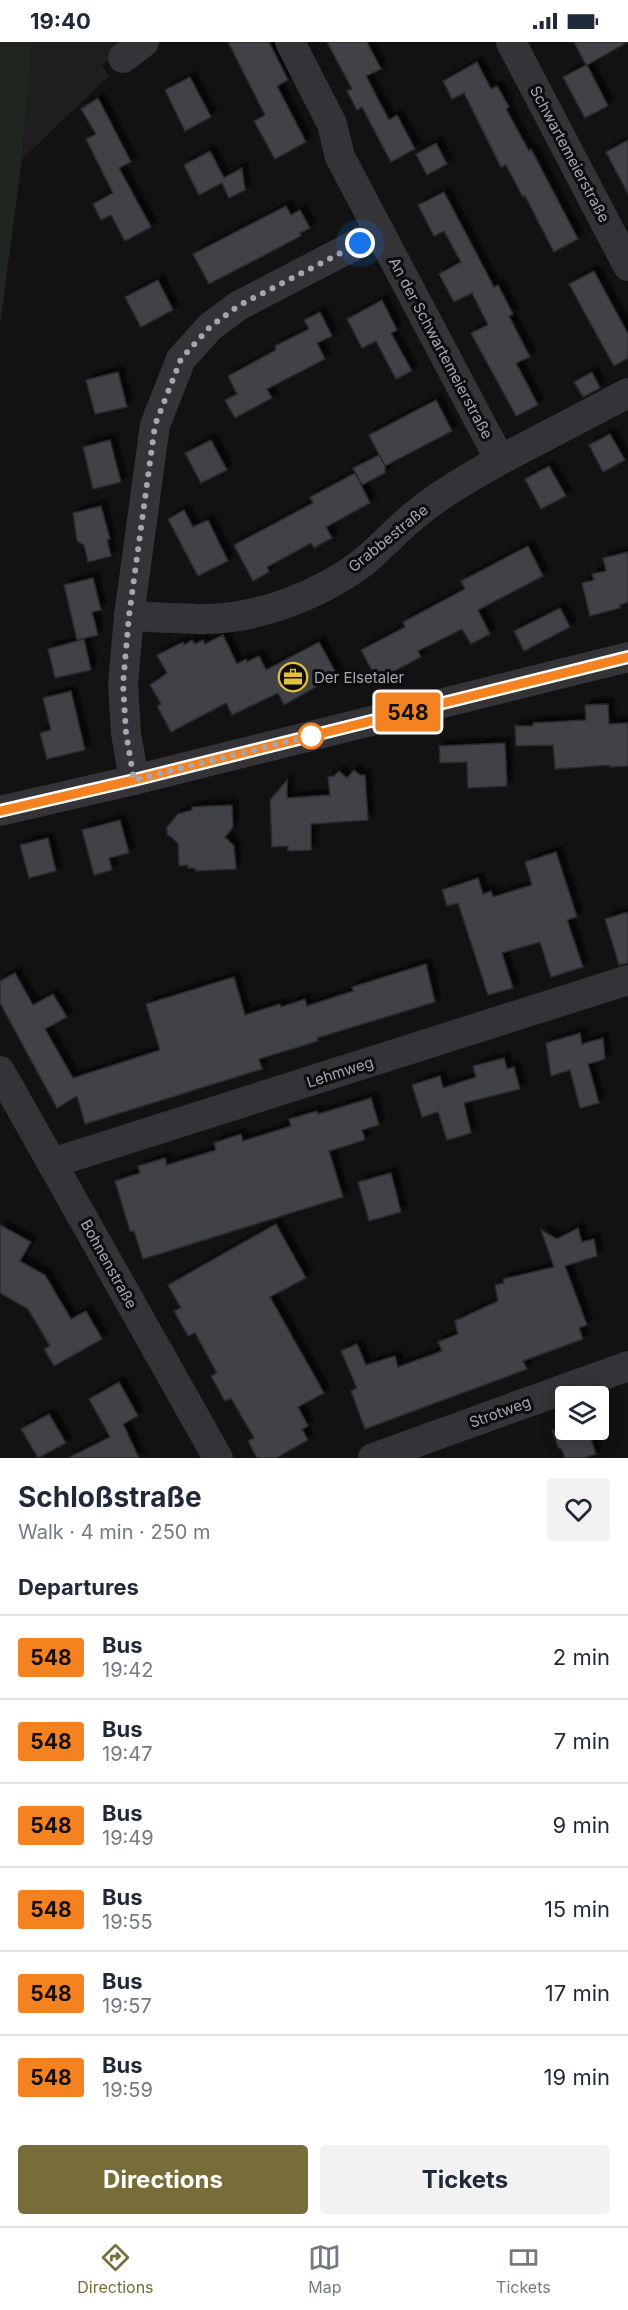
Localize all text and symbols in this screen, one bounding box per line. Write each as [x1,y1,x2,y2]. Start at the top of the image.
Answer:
text: 19:40 [30,8,91,34]
street label: Schwartemeierstraße [526,82,614,226]
your location [345,228,375,258]
street label: An der Schwartemeierstraße [385,254,497,442]
street label: Grabbestraße [344,500,432,576]
office icon: Der Elsetaler [277,661,309,693]
place label: Der Elsetaler [314,668,405,687]
line badge: 548 [374,692,442,732]
text: 548 [387,700,429,725]
unlabelled marker [298,723,324,749]
street label: Lehmweg [304,1052,376,1092]
street label: Bohnenstraße [77,1216,141,1312]
map controls [555,1386,609,1440]
button: layers [555,1386,609,1440]
street label: Strotweg [467,1392,533,1432]
button: heart [547,1478,610,1541]
text: Schloßstraße [18,1480,202,1514]
text: Walk · 4 min · 250 m [18,1520,211,1544]
text: Departures [18,1574,139,1600]
text: Bus [102,1632,143,1658]
text: 2 min [553,1644,610,1670]
text: 548 [30,1645,72,1670]
text: 19:42 [102,1658,153,1682]
text: Bus [102,1716,143,1742]
text: 7 min [554,1728,610,1754]
text: 548 [30,1729,72,1754]
text: 19:47 [102,1742,153,1766]
text: Bus [102,1800,143,1826]
text: 9 min [553,1812,610,1838]
text: 548 [30,1813,72,1838]
text: 19:49 [102,1826,154,1850]
text: Bus [102,1884,143,1910]
text: 15 min [544,1896,610,1922]
text: 548 [30,1897,72,1922]
text: 19:55 [102,1910,153,1934]
text: Bus [102,1968,143,1994]
text: 17 min [545,1980,610,2006]
text: 548 [30,1981,72,2006]
text: 19:57 [102,1994,152,2018]
text: Bus [102,2052,143,2078]
text: 19 min [544,2064,610,2090]
text: 548 [30,2065,72,2090]
text: 19:59 [102,2078,153,2102]
button: Directions [18,2145,308,2214]
button: Tickets [320,2145,610,2214]
tab: Directions [77,2241,154,2297]
tab: Map [308,2241,341,2297]
tab: Tickets [496,2241,551,2297]

